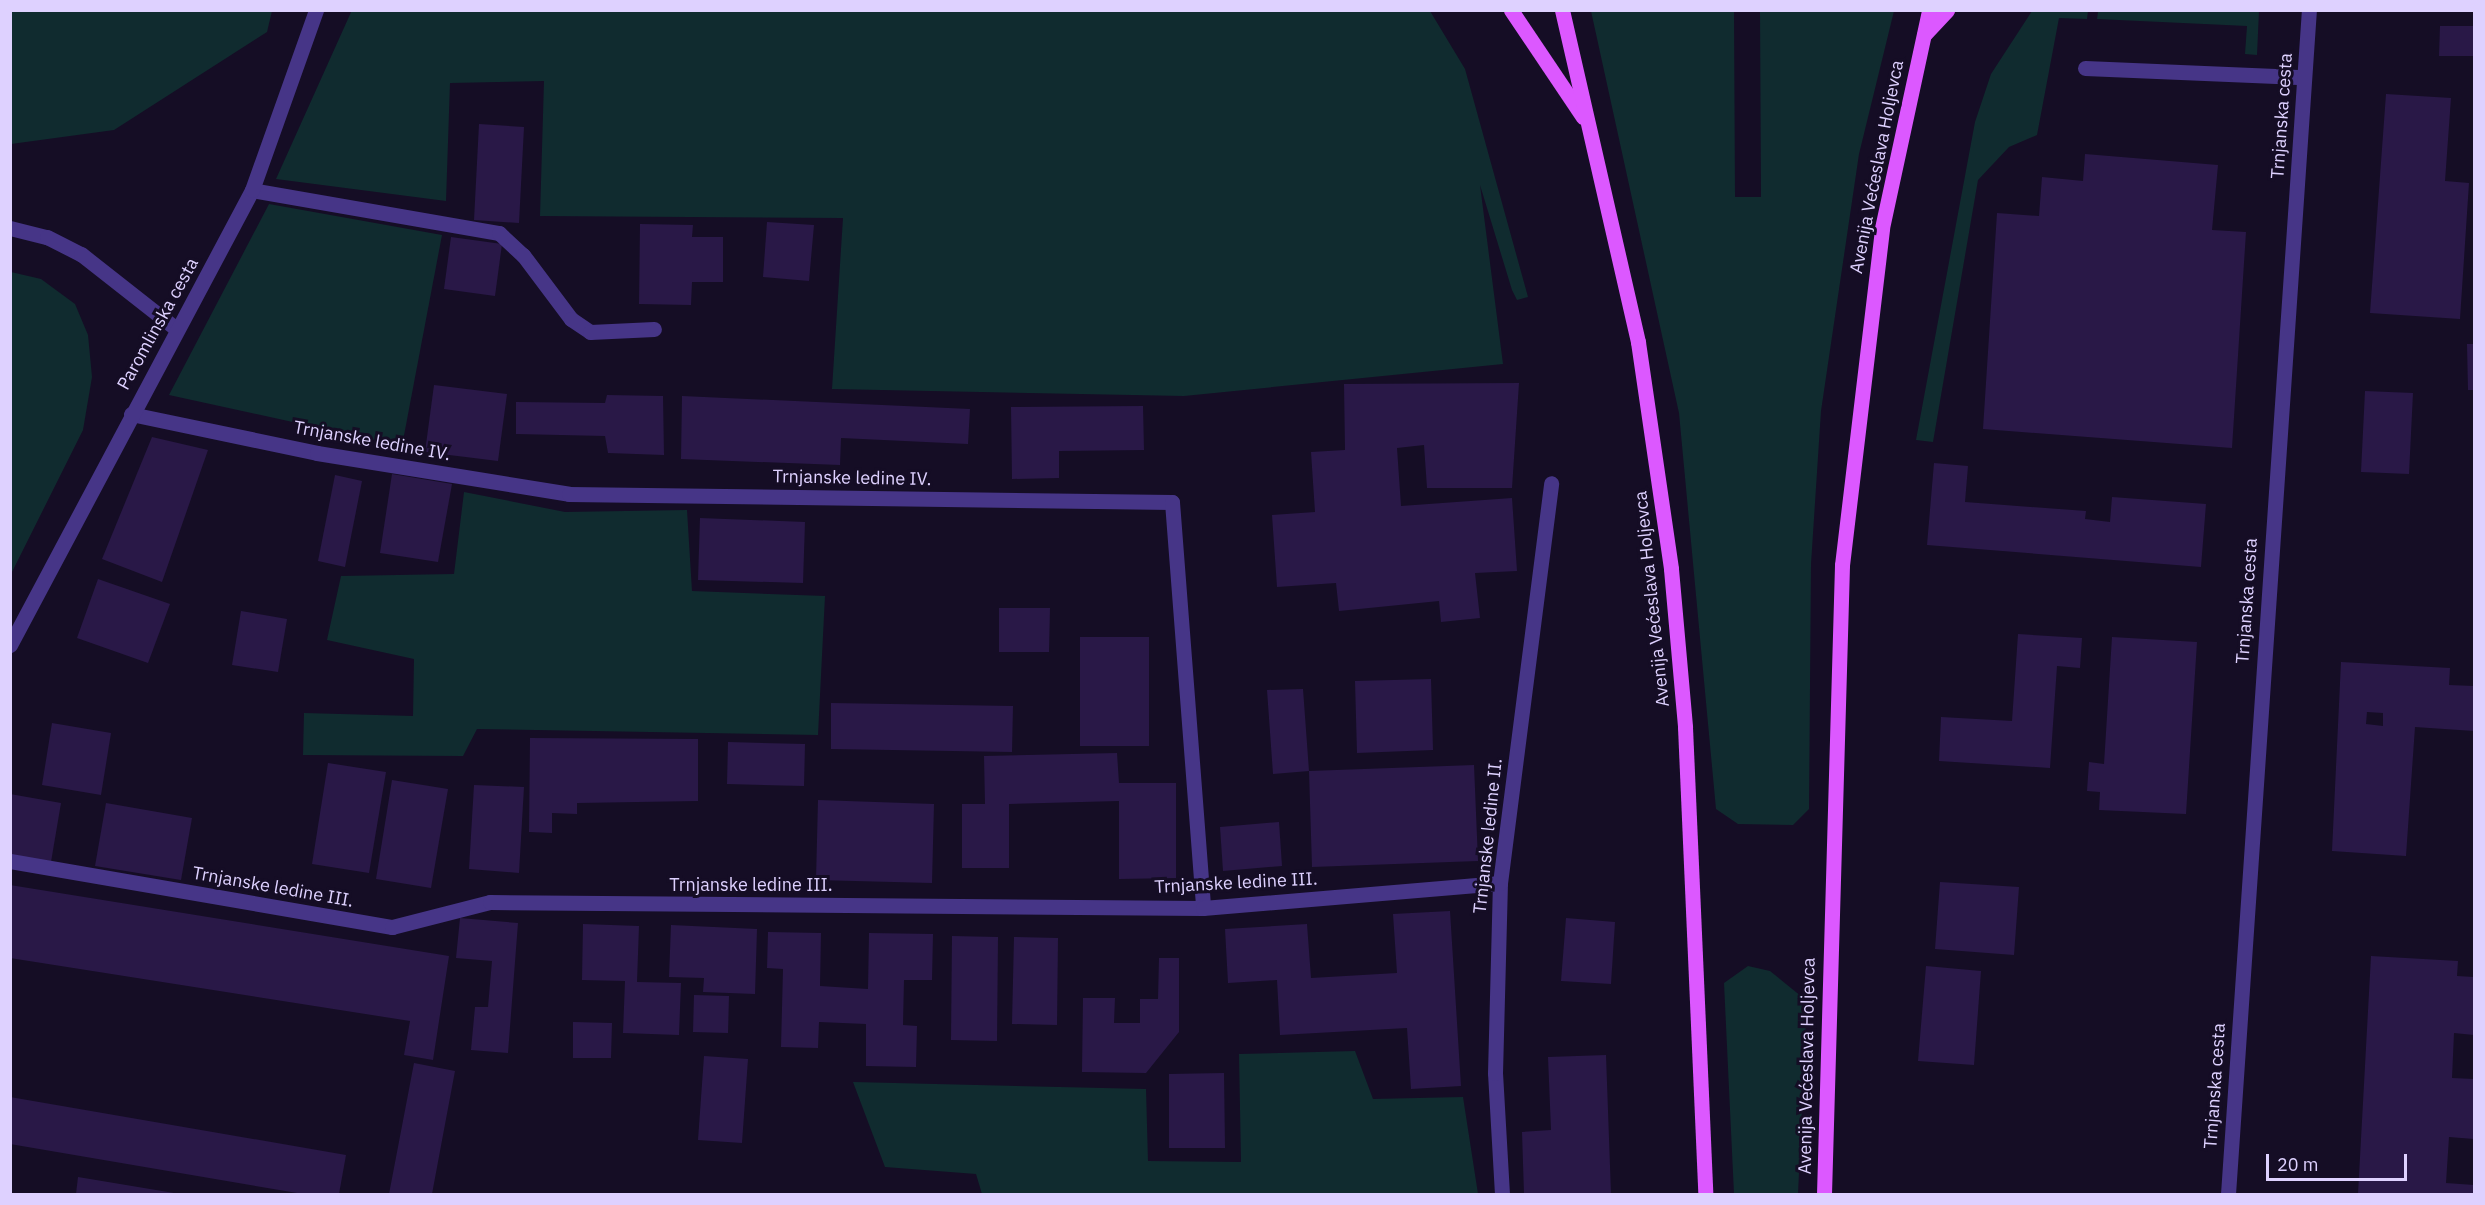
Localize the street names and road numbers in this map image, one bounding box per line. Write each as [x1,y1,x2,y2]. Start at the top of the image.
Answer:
street label: Trnjanska cesta [2267,52,2297,180]
street label: Avenija Većeslava Holjevca [1846,58,1908,276]
street label: Paromlinska cesta [113,254,203,394]
street label: Trnjanske ledine IV. [292,417,452,465]
street label: Trnjanske ledine IV. [772,466,932,490]
street label: Avenija Većeslava Holjevca [1630,490,1674,708]
street label: Trnjanska cesta [2232,537,2262,665]
street label: Trnjanske ledine II. [1469,757,1507,915]
street label: Trnjanske ledine III. [191,862,355,912]
street label: Trnjanske ledine III. [1154,868,1318,898]
street label: Trnjanske ledine III. [669,874,833,896]
street label: Avenija Većeslava Holjevca [1794,957,1820,1175]
street label: Trnjanska cesta [2200,1022,2230,1150]

